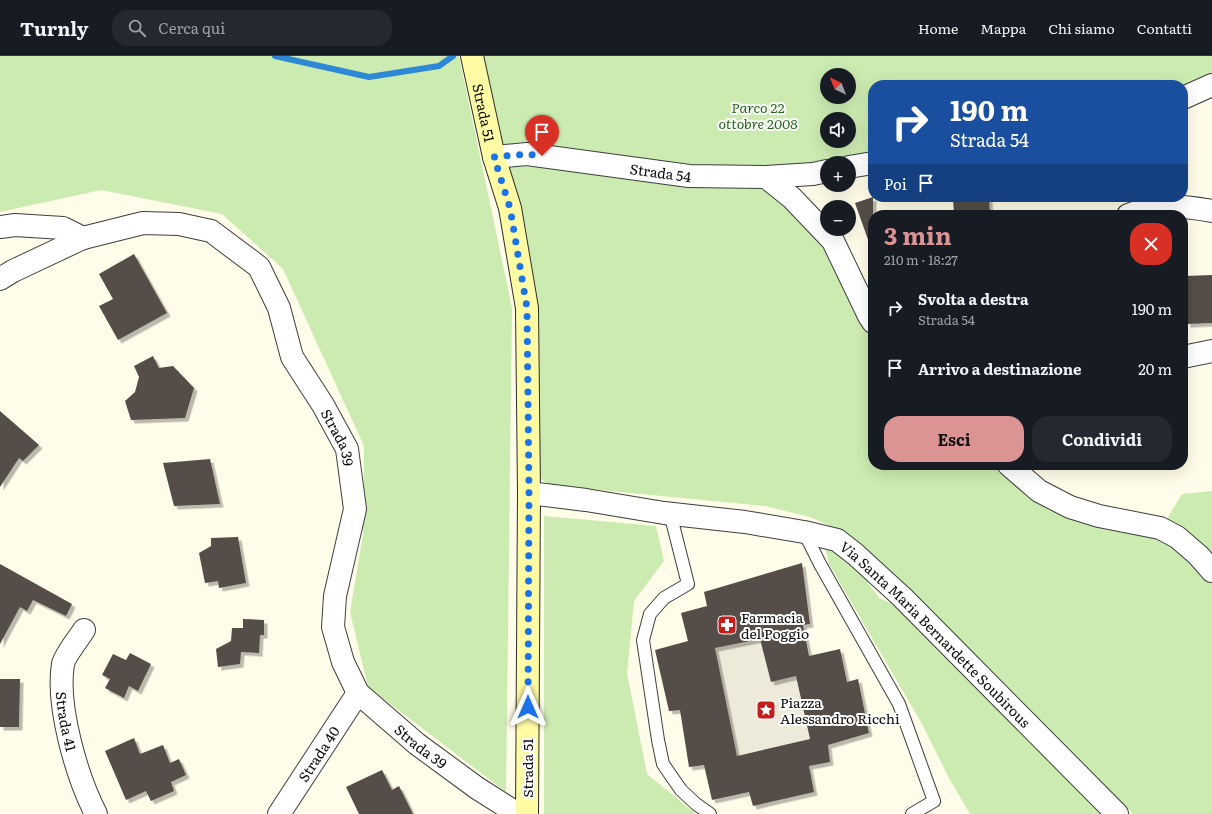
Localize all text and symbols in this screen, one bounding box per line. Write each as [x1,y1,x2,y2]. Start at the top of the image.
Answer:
search box [112,10,392,46]
text: Turnly [20,14,88,42]
text: Cerca qui [158,16,225,39]
icon: search [126,17,148,39]
text: Home [918,18,958,38]
text: Mappa [980,18,1026,38]
text: Chi siamo [1048,18,1115,38]
text: Contatti [1137,18,1192,38]
north arrow [820,68,856,104]
map controls [820,68,856,236]
street label: Strada 51 [468,81,501,144]
text: 190 m [950,88,1028,130]
icon: right [884,96,936,148]
park label: Parco 22 ottobre 2008 [718,97,798,133]
button: sound [820,112,856,148]
pin [525,115,559,156]
icon: arrive [531,121,553,143]
text: Strada 54 [950,126,1029,153]
button: + [820,156,856,192]
street label: Strada 54 [629,158,693,186]
text: Poi [884,172,907,195]
icon: arrive [915,172,937,194]
button: − [820,200,856,236]
text: 3 min [884,217,952,252]
button: close [1130,223,1172,265]
text: 210 m · 18:27 [884,250,958,269]
text: Svolta a destra [918,287,1029,310]
icon: right [884,297,906,319]
text: 190 m [1132,297,1172,320]
text: Strada 54 [918,310,975,329]
icon: arrive [884,357,906,379]
text: Arrivo a destinazione [918,357,1082,380]
text: 20 m [1138,357,1172,380]
street label: Strada 39 [317,405,359,467]
button: Esci [884,416,1024,462]
button: Condividi [1032,416,1172,462]
street label: Via Santa Maria Bernardette Soubirous [836,536,1035,732]
place label: Farmacia del Poggio [741,607,809,643]
pharmacy icon: Farmacia del Poggio [716,614,738,636]
position arrow [507,686,549,728]
street label: Strada 41 [52,691,82,754]
place label: Piazza Alessandro Ricchi [780,692,900,728]
place icon: Piazza Alessandro Ricchi [755,699,777,721]
street label: Strada 39 [391,719,451,773]
street label: Strada 40 [293,722,344,785]
street label: Strada 51 [517,738,537,798]

